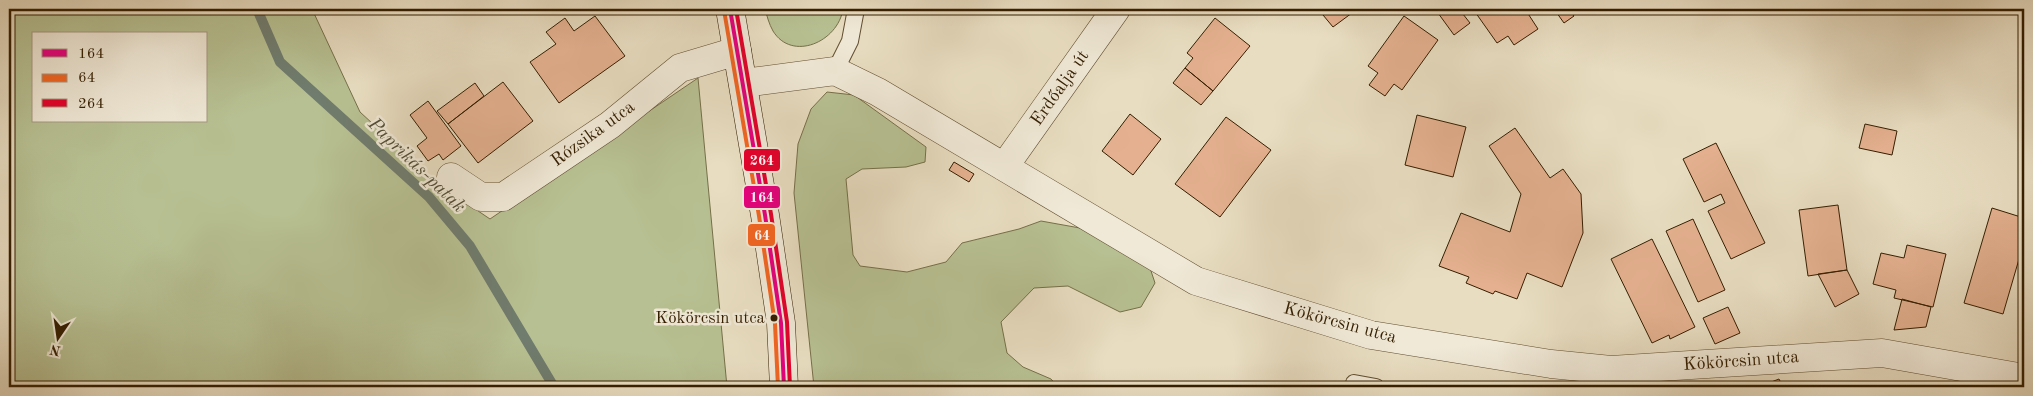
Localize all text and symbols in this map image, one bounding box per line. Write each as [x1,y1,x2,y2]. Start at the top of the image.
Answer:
legend [32,32,208,122]
text: 164 [78,47,104,62]
street label: Erdőalja út [1028,47,1092,129]
text: 64 [78,71,95,86]
text: 264 [78,97,104,112]
street label: Rózsika utca [548,98,638,170]
water label: Paprikás-patak [363,114,468,217]
line badge: 264 [743,148,781,172]
text: 264 [750,154,774,168]
line badge: 164 [743,185,781,209]
text: 164 [750,191,774,205]
line badge: 64 [747,223,776,247]
text: 64 [754,229,770,243]
street label: Kökörcsin utca [1282,299,1399,347]
place label: Kökörcsin utca [655,310,766,327]
marker: Kökörcsin utca [769,313,779,323]
north arrow [32,314,82,364]
text: N [48,342,62,358]
street label: Kökörcsin utca [1682,348,1800,374]

